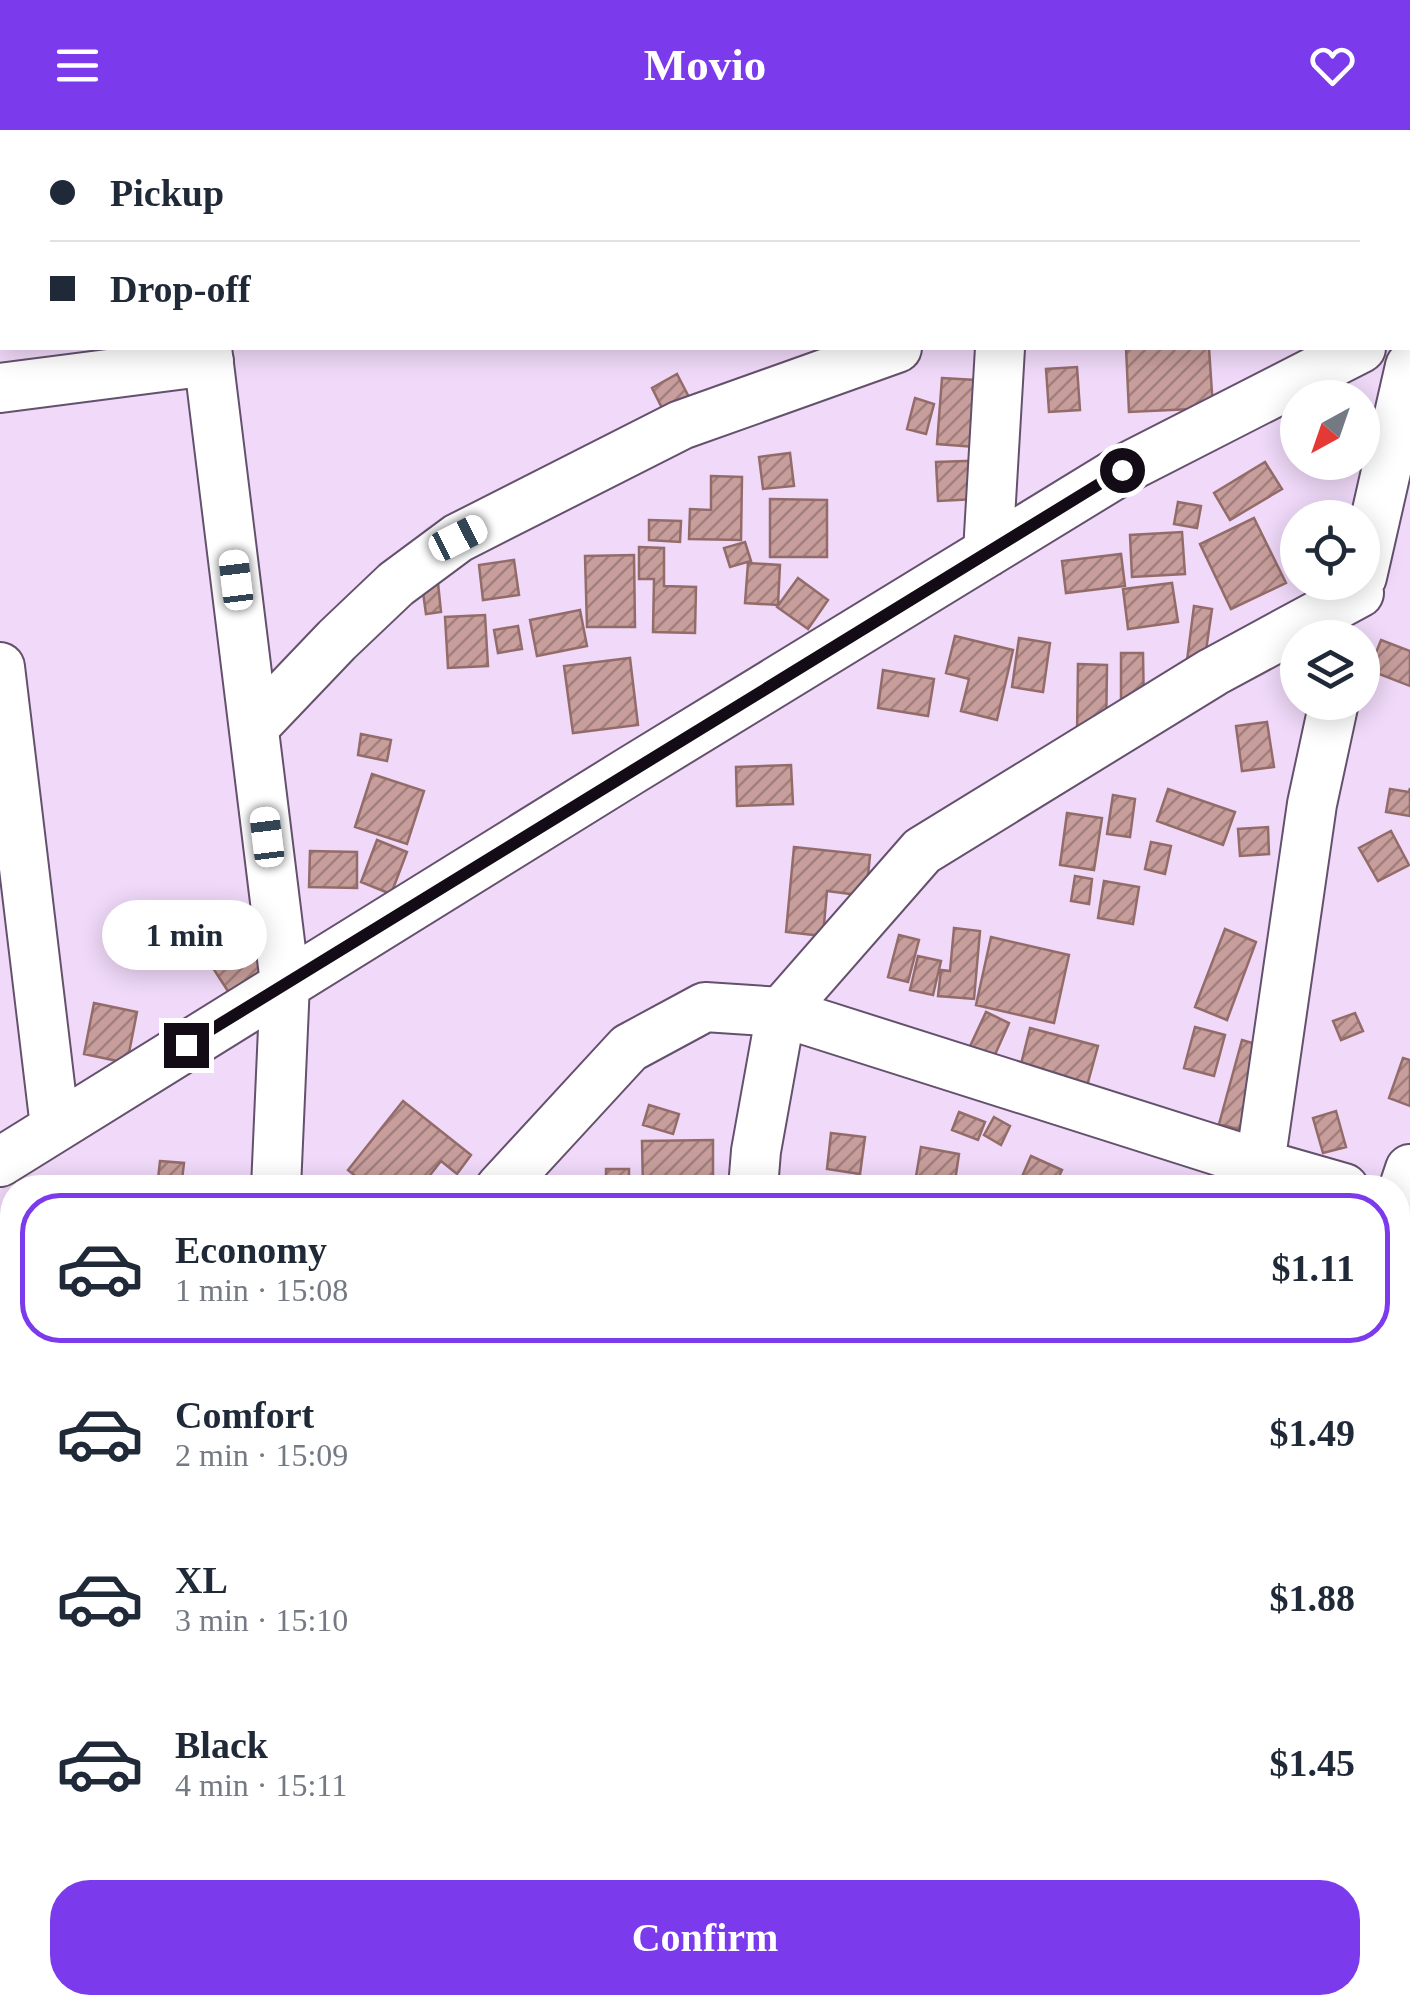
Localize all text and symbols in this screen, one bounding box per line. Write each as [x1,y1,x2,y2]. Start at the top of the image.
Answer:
icon: menu [50,38,105,93]
icon: heart [1305,38,1360,93]
text: Movio [644,40,766,90]
text: Pickup [110,172,224,214]
text: Drop-off [110,268,251,310]
north arrow [1280,380,1380,480]
map controls [1280,380,1380,720]
route start [1100,448,1145,493]
button: locate [1280,500,1380,600]
car [424,511,492,565]
car [217,548,255,612]
button: layers [1280,620,1380,720]
car [248,805,286,869]
callout: 1 min [104,900,268,970]
text: 1 min [146,917,223,953]
route end [164,1023,209,1068]
icon: car [55,1223,145,1313]
text: Economy [175,1229,327,1271]
text: $1.11 [1272,1247,1355,1289]
text: 1 min · 15:08 [175,1272,348,1308]
icon: car [55,1388,145,1478]
text: Comfort [175,1394,314,1436]
text: $1.49 [1270,1412,1355,1454]
text: 2 min · 15:09 [175,1437,348,1473]
icon: car [55,1553,145,1643]
text: XL [175,1559,228,1601]
text: $1.88 [1270,1577,1355,1619]
text: 3 min · 15:10 [175,1602,348,1638]
icon: car [55,1718,145,1808]
text: Black [175,1724,268,1766]
text: $1.45 [1270,1742,1355,1784]
text: 4 min · 15:11 [175,1767,347,1803]
button: Confirm [50,1880,1360,1995]

